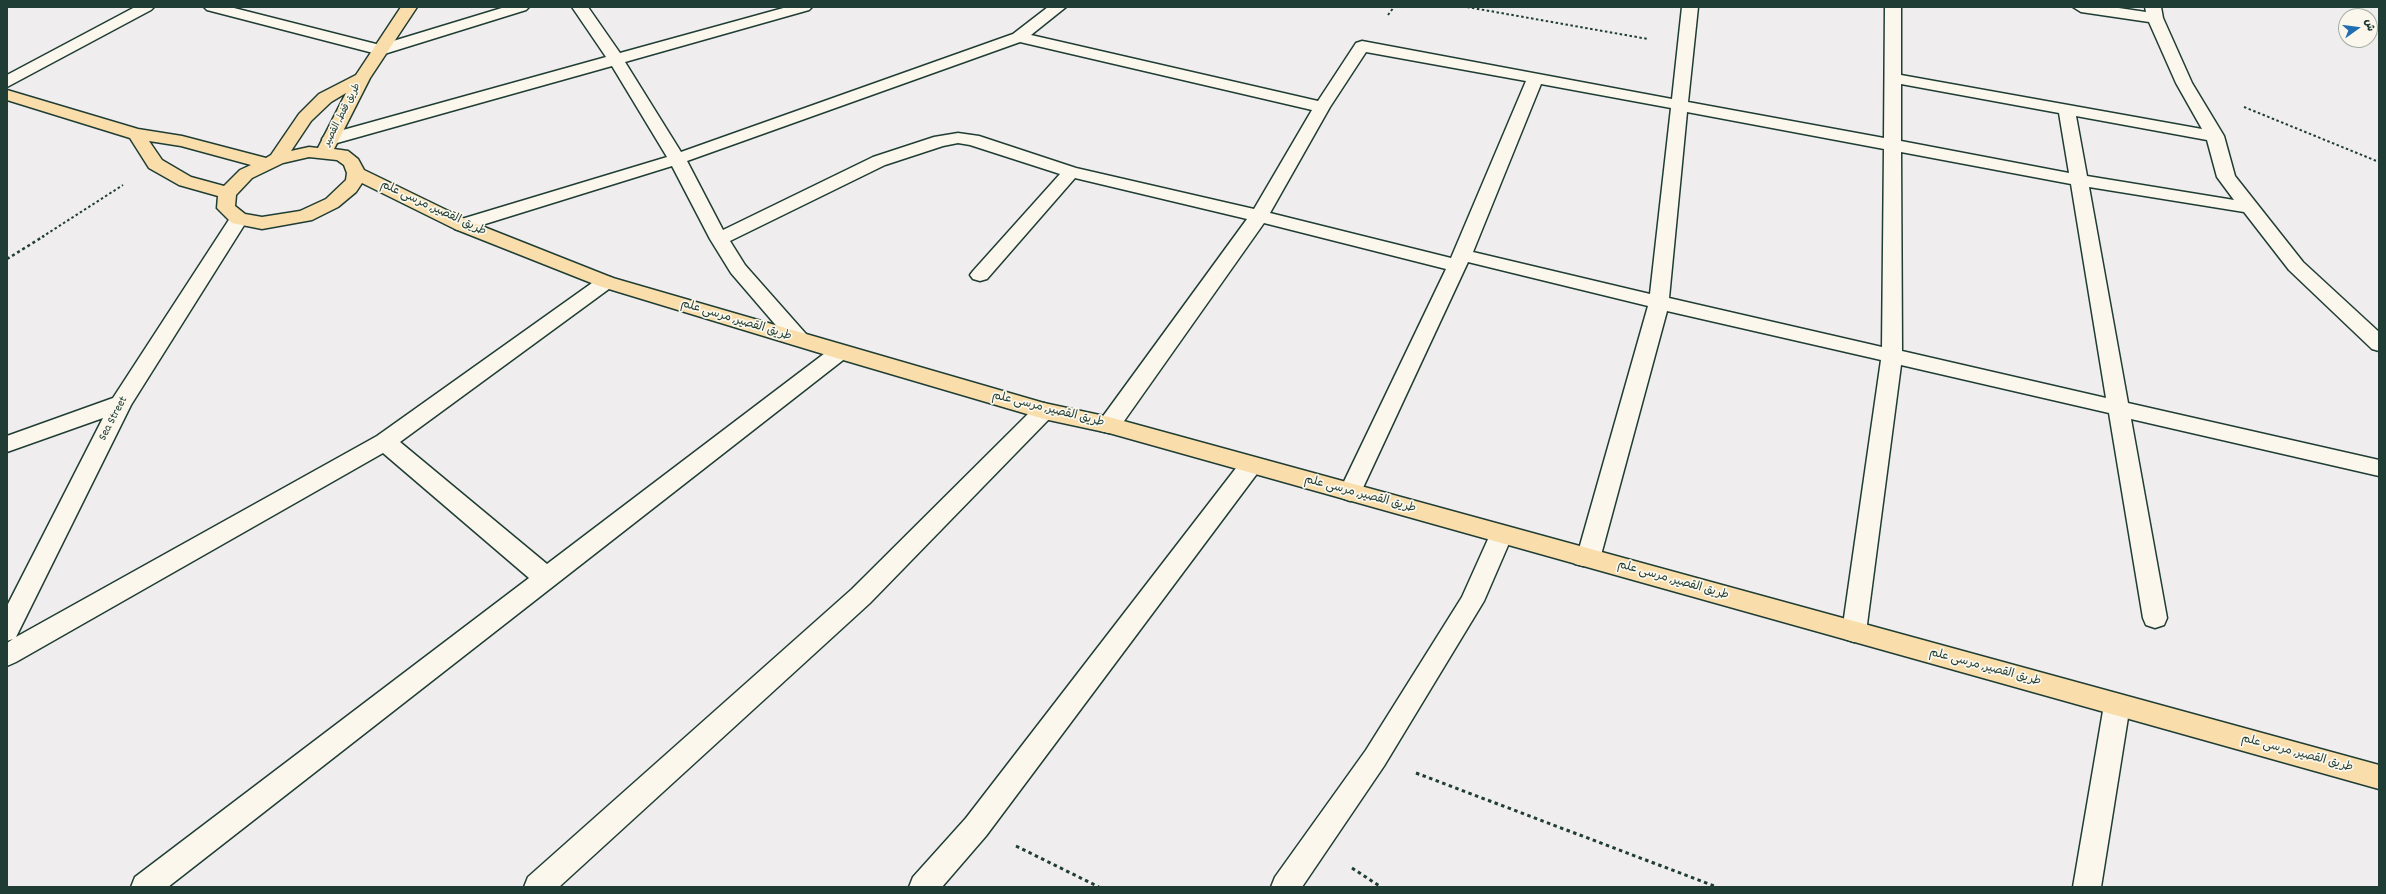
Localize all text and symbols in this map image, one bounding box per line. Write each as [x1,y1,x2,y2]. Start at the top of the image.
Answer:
north arrow [2338,8,2378,48]
text: ش [2359,18,2378,33]
street label: طريق قفط, القصير [322,81,364,149]
street label: طريق القصير, مرسى علم [378,178,488,240]
street label: طريق القصير, مرسى علم [679,297,793,345]
street label: طريق القصير, مرسى علم [990,389,1106,431]
street label: Sea Street [96,394,132,444]
street label: طريق القصير, مرسى علم [1303,473,1417,517]
street label: طريق القصير, مرسى علم [1616,558,1730,604]
street label: طريق القصير, مرسى علم [1928,646,2042,690]
street label: طريق القصير, مرسى علم [2240,732,2354,776]

